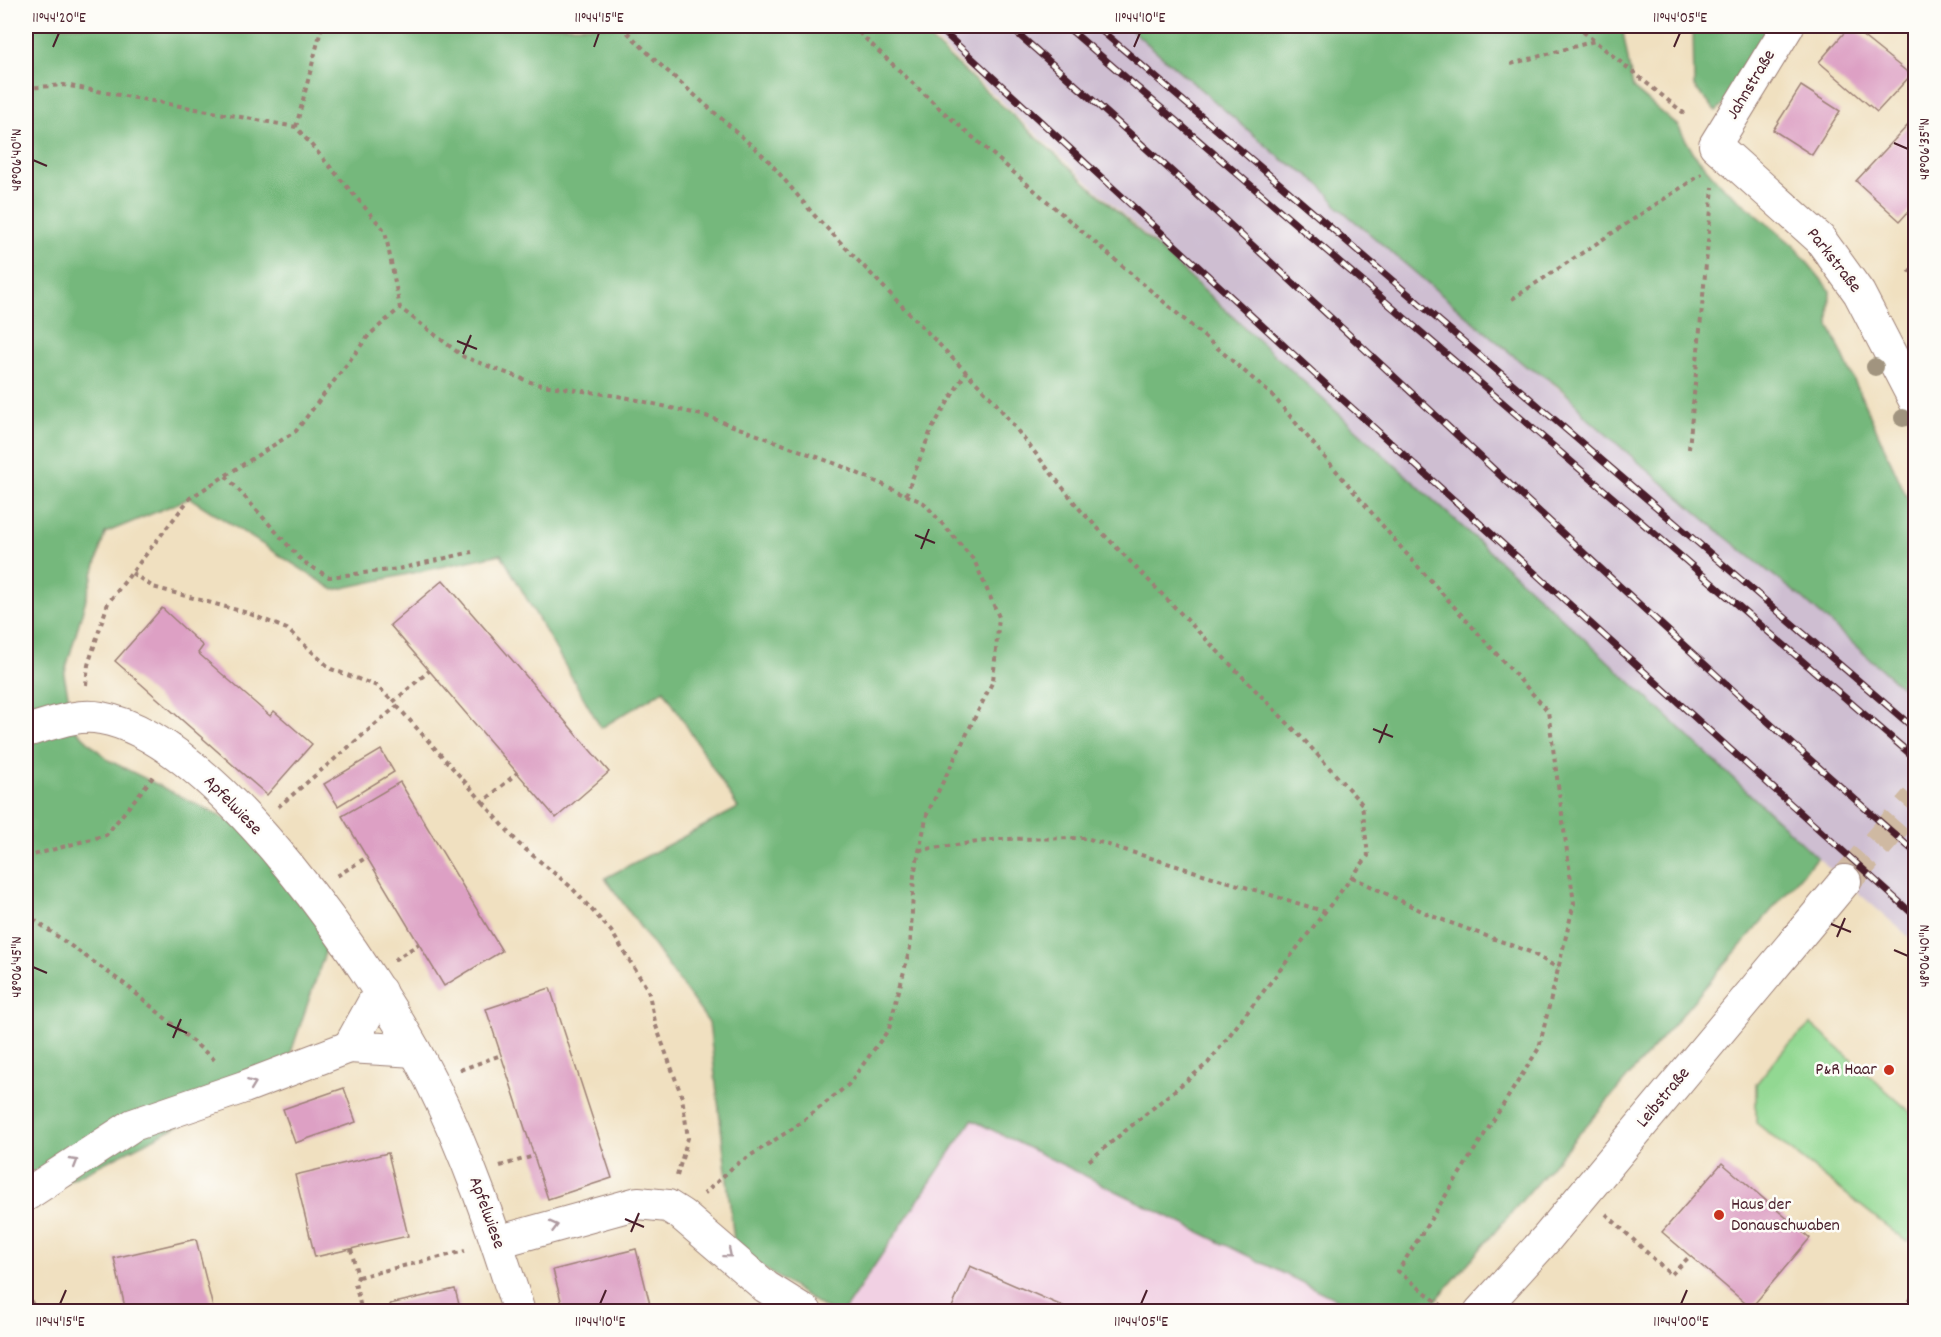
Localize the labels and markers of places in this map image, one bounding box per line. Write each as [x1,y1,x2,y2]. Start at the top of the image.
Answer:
place label: P&R Haar [1815,1058,1877,1083]
marker: P&R Haar [1882,1063,1896,1077]
place label: Haus der Donauschwaben [1731,1193,1840,1239]
marker: Haus der Donauschwaben [1712,1208,1726,1222]

